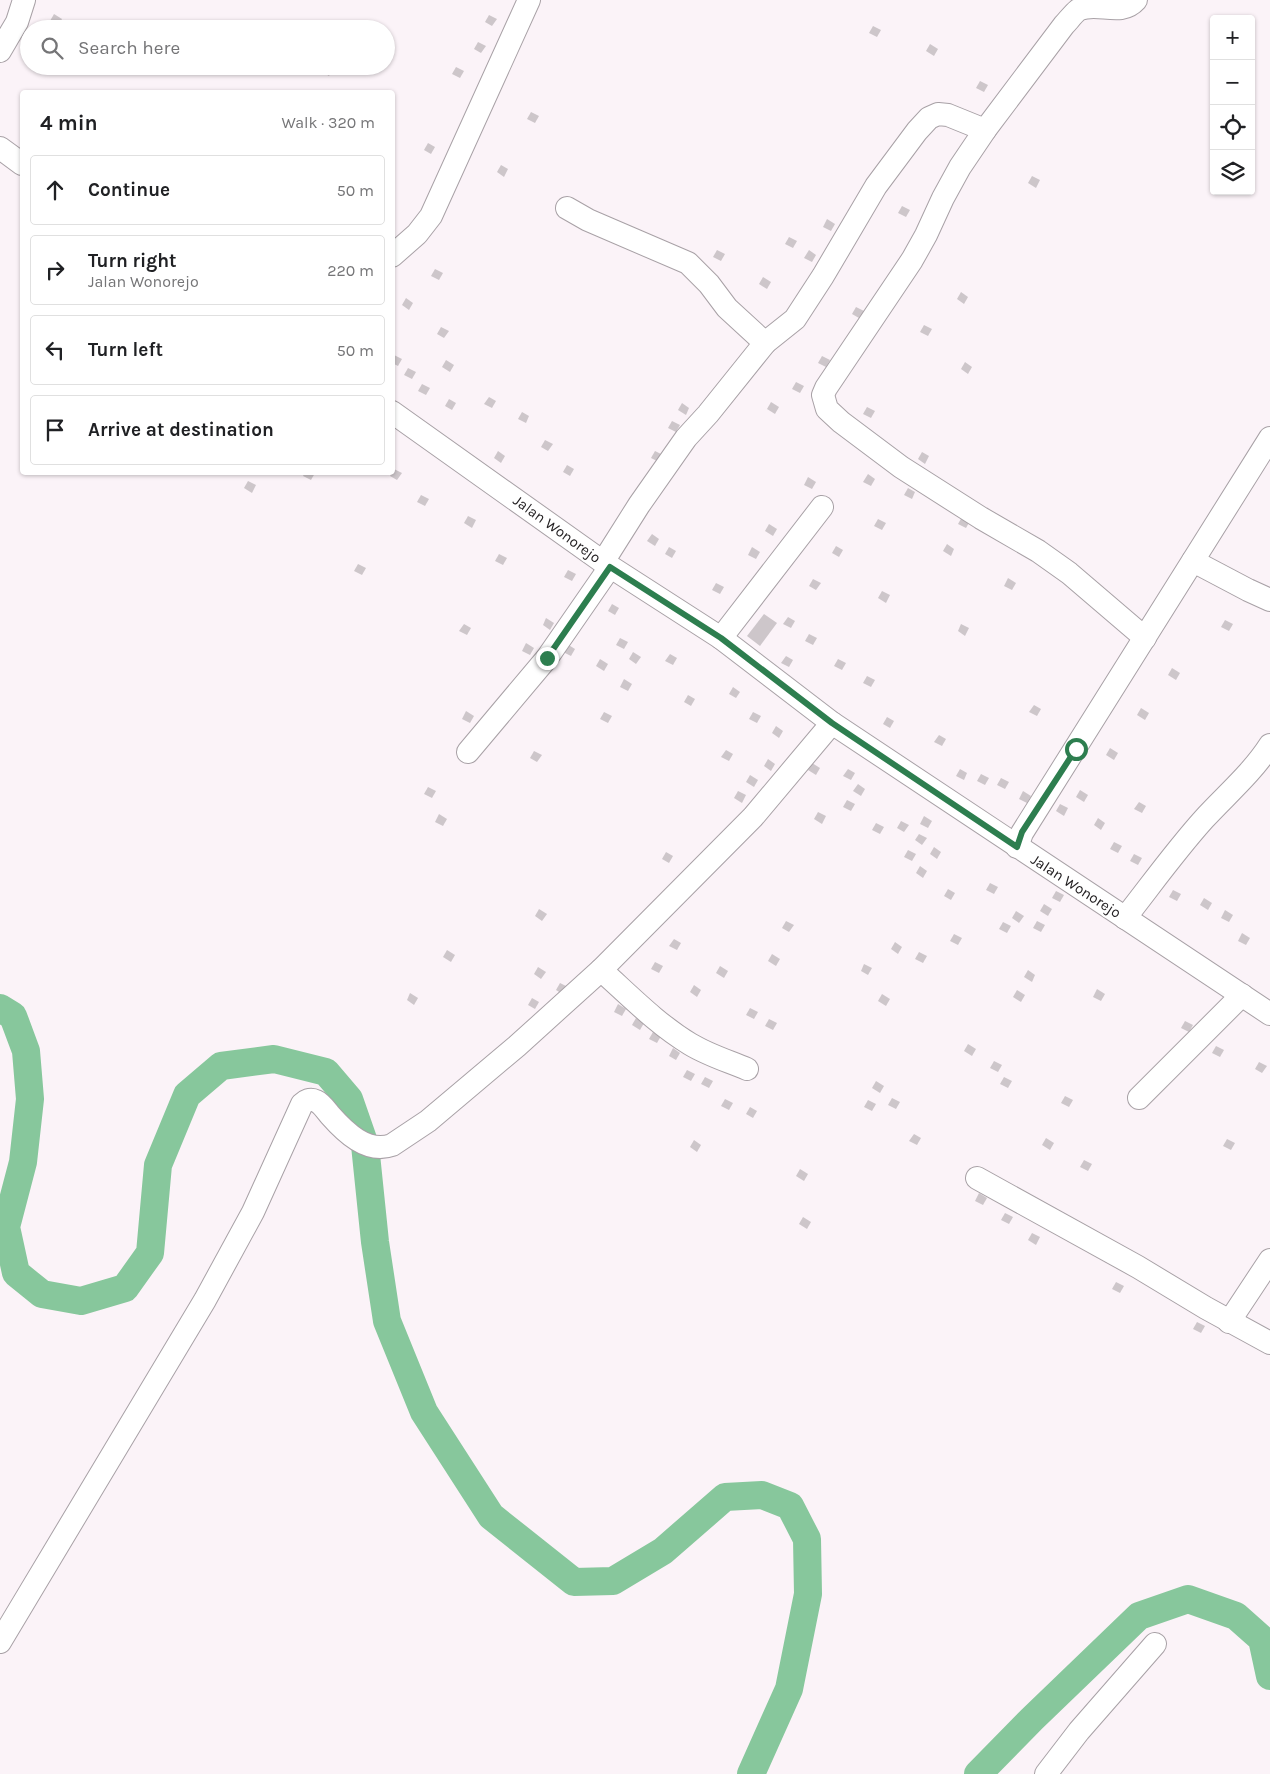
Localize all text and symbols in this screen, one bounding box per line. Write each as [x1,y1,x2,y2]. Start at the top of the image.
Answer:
map controls [1210,15,1255,195]
button: + [1210,15,1255,60]
search box [20,20,395,75]
icon: search [38,34,66,62]
text: Search here [78,37,180,59]
button: − [1210,60,1255,105]
button: locate [1210,105,1255,150]
text: 4 min [40,111,98,135]
text: Walk · 320 m [281,113,375,132]
button: layers [1210,150,1255,195]
icon: ahead [41,176,69,204]
text: Continue [88,179,170,201]
text: 50 m [337,181,374,200]
text: Turn right [88,250,177,272]
icon: right [41,256,69,284]
text: 220 m [327,261,374,280]
text: Jalan Wonorejo [88,272,199,291]
icon: left [41,336,69,364]
text: Turn left [88,339,163,361]
text: 50 m [337,341,374,360]
icon: arrive [41,416,69,444]
text: Arrive at destination [88,419,274,441]
street label: Jalan Wonorejo [510,491,604,567]
route end [536,647,559,670]
route start [1065,738,1088,761]
street label: Jalan Wonorejo [1028,850,1124,922]

